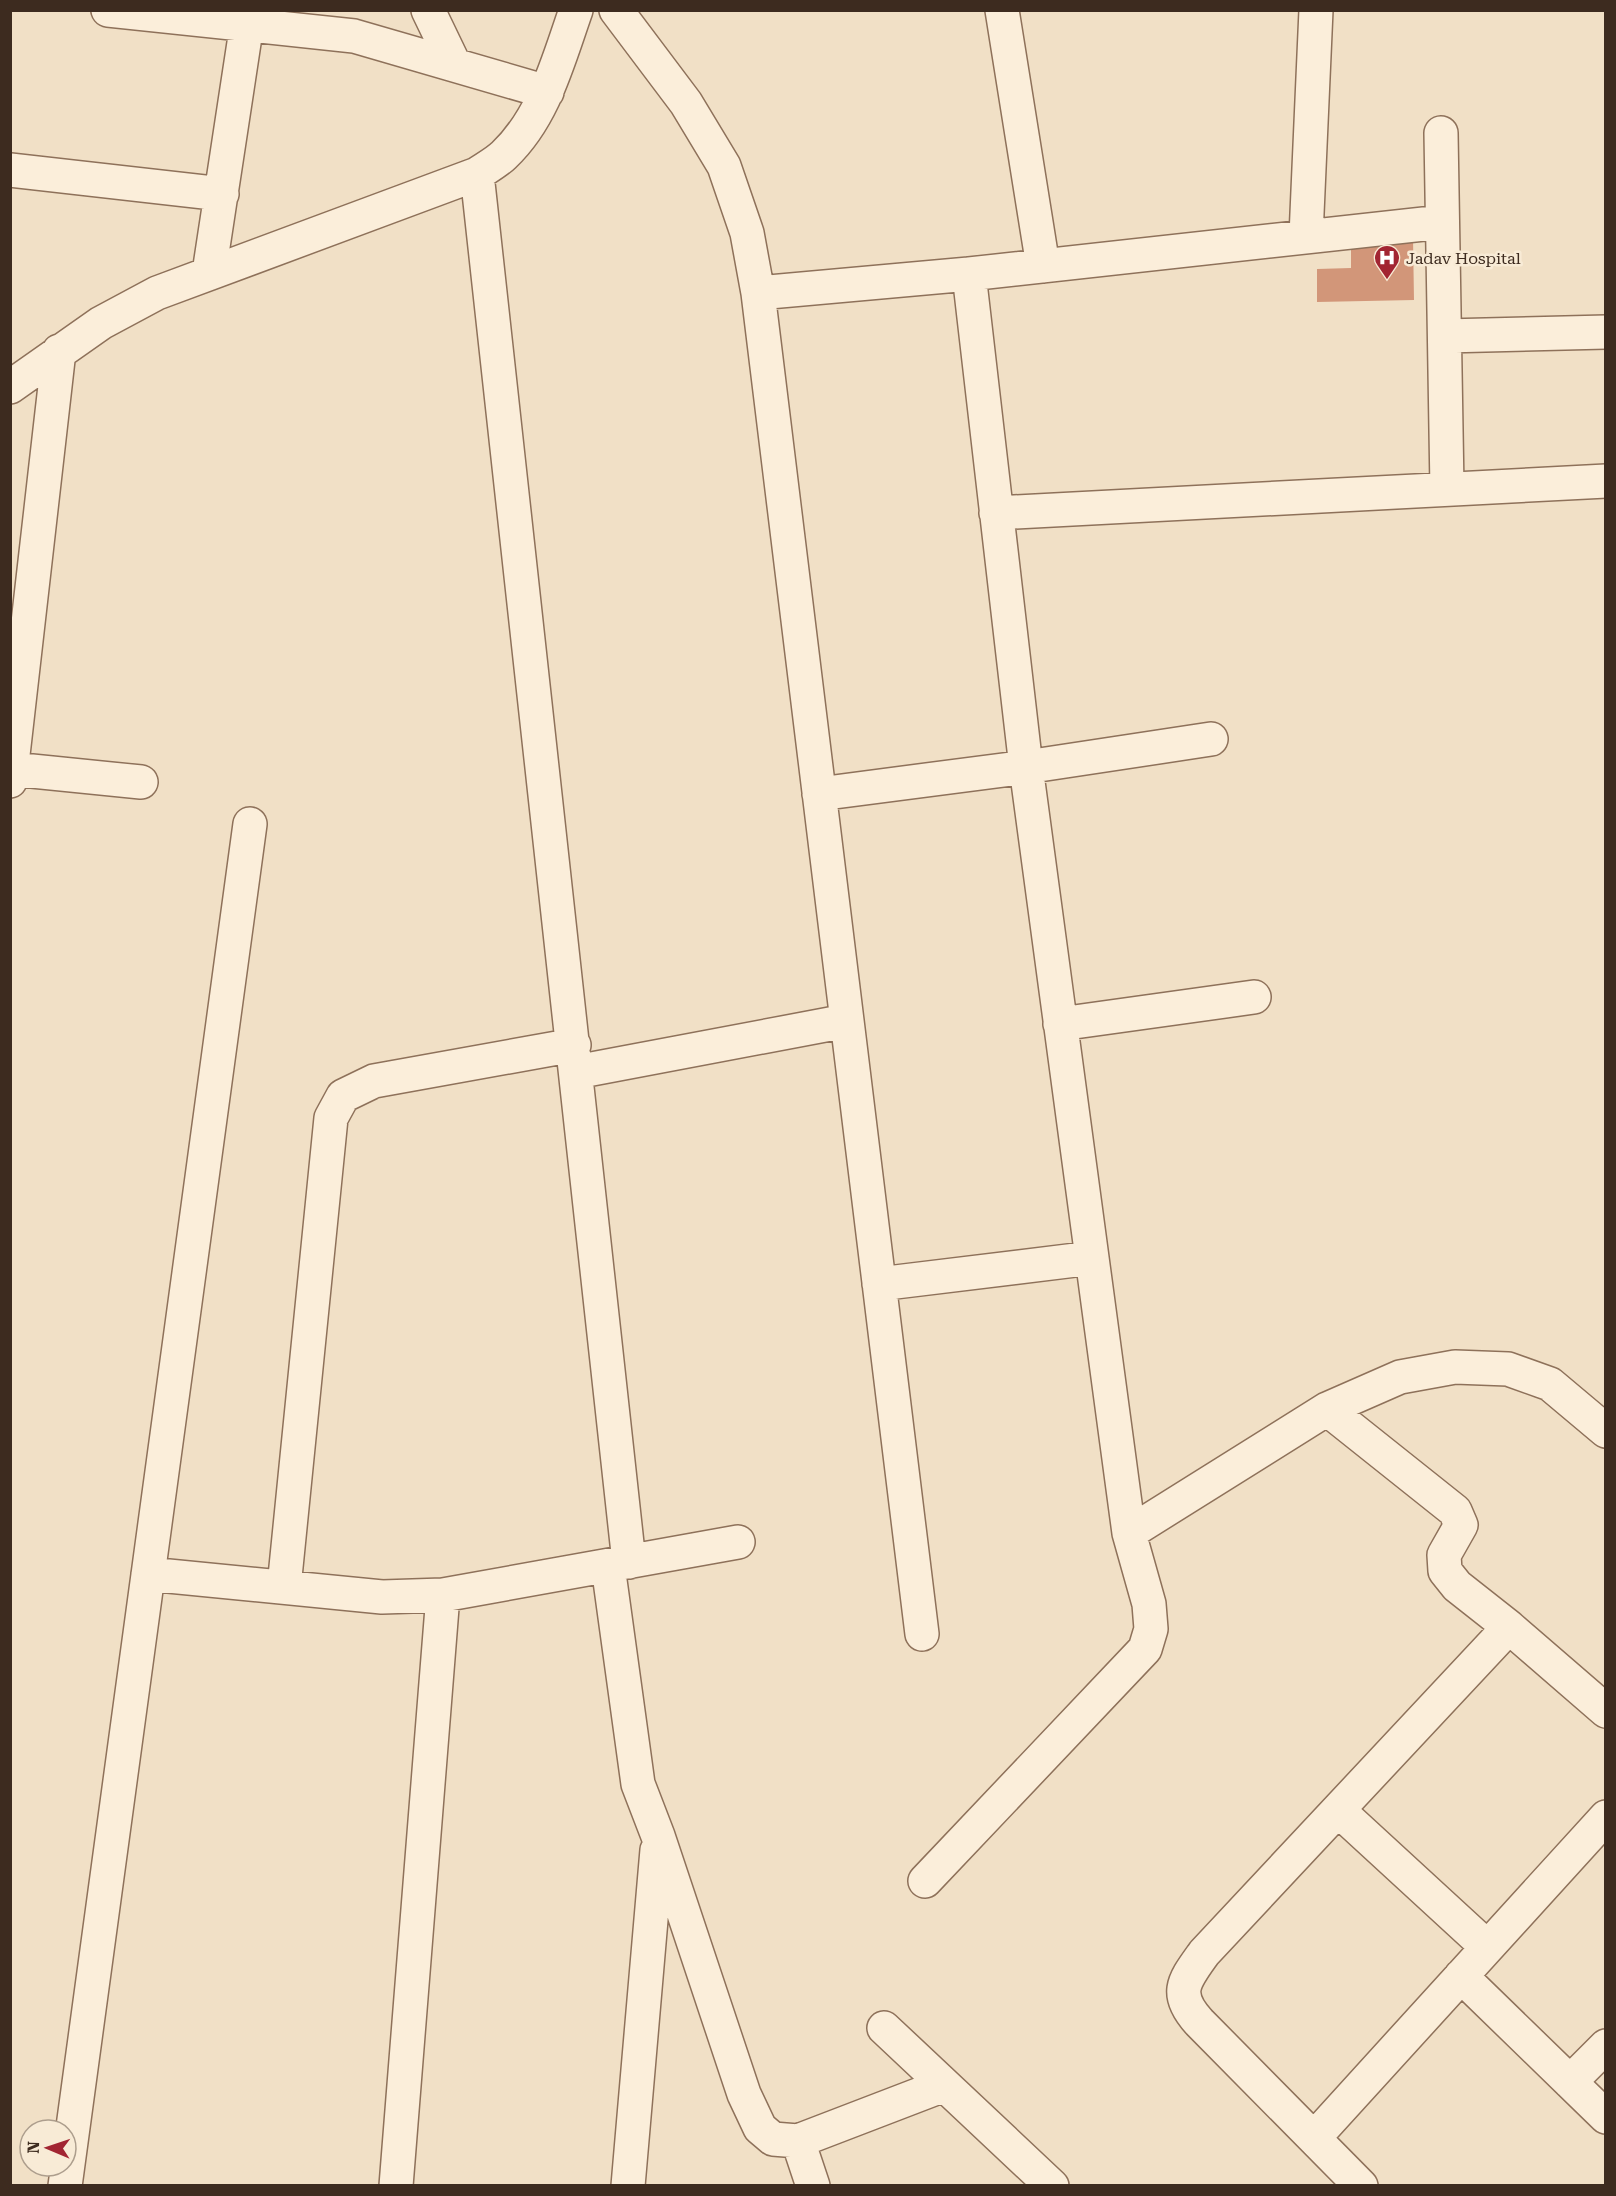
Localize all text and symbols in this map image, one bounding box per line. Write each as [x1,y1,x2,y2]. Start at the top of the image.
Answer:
hospital icon: Jadav Hospital [1372,243,1402,281]
place label: Jadav Hospital [1406,249,1521,268]
north arrow [18,2118,78,2178]
text: N [24,2141,43,2154]

